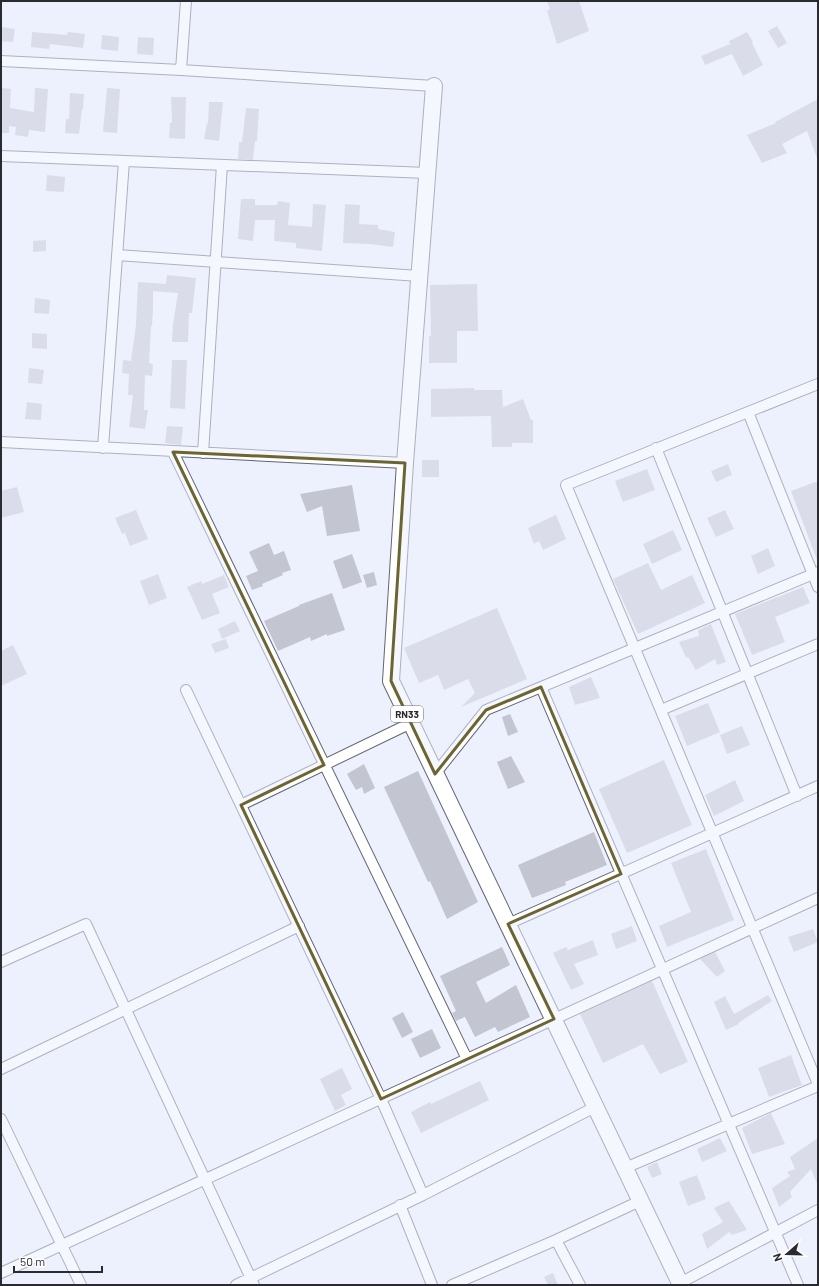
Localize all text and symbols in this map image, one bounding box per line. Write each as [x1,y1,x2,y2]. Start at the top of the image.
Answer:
road number: RN33 [391,706,423,722]
north arrow [767,1234,807,1274]
scale bar [14,1248,102,1274]
text: N [770,1252,784,1263]
text: 50 m [20,1254,45,1268]

